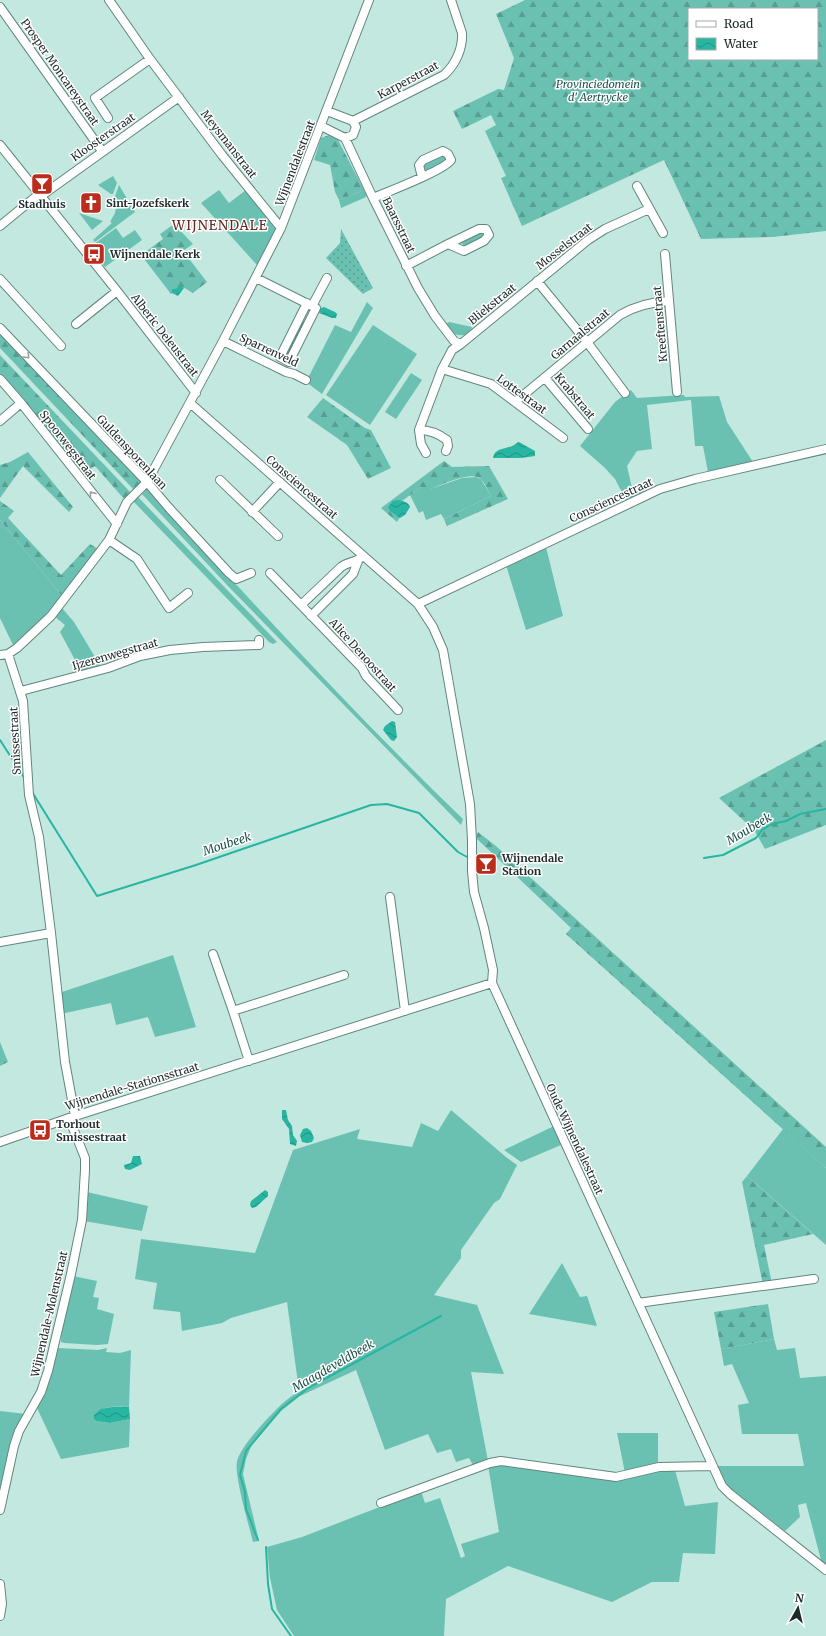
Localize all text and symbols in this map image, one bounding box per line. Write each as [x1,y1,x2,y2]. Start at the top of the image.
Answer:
legend [688,8,818,60]
street label: Prosper Moncareystraat [18,16,103,129]
text: Road [724,16,753,31]
text: Water [723,36,759,51]
street label: Karperstraat [375,58,442,102]
park label: Provinciedomein d' Aertrycke [556,77,640,104]
street label: Meysmanstraat [198,107,260,182]
street label: Kloosterstraat [68,109,138,164]
street label: Wijnendalestraat [272,118,318,209]
bar icon: Stadhuis [29,171,55,197]
church icon: Sint-Jozefskerk [78,190,104,216]
street label: Baarsstraat [379,195,419,256]
place label: Sint-Jozefskerk [106,196,190,210]
place label: Stadhuis [18,197,66,211]
district label: WIJNENDALE [171,217,268,234]
street label: Mosselstraat [533,219,596,272]
bus stop icon: Wijnendale Kerk [81,241,107,267]
place label: Wijnendale Kerk [109,247,201,261]
street label: Bliekstraat [465,280,519,328]
street label: Kreeftenstraat [650,285,670,363]
street label: Alberic Deleustraat [128,290,202,380]
street label: Garnaalstraat [548,305,613,363]
street label: Sparrenveld [237,330,301,370]
one-way arrow [22,351,30,359]
street label: Krabstraat [552,370,599,422]
street label: Lottestraat [494,371,550,417]
street label: Spoorwegstraat [37,408,100,483]
street label: Guldensporenlaan [94,412,171,493]
street label: Consciencestraat [263,452,341,522]
street label: Consciencestraat [567,474,655,525]
one-way arrow [90,492,97,499]
street label: Alice Denoostraat [326,615,400,695]
street label: Ijzerenwegstraat [70,635,160,673]
street label: Smissestraat [6,706,24,775]
water label: Moubeek [723,809,774,848]
water label: Moubeek [200,829,253,859]
bar icon: Wijnendale Station [473,851,499,877]
place label: Wijnendale Station [501,851,564,878]
street label: Wijnendale-Stationsstraat [63,1059,201,1113]
street label: Oude Wijnendalestraat [543,1081,607,1197]
bus stop icon: Torhout Smissestraat [27,1117,53,1143]
place label: Torhout Smissestraat [56,1117,127,1144]
street label: Wijnendale-Molenstraat [27,1249,70,1379]
water label: Maagdeveldbeek [288,1336,377,1396]
north arrow [778,1588,818,1628]
text: N [794,1591,805,1606]

